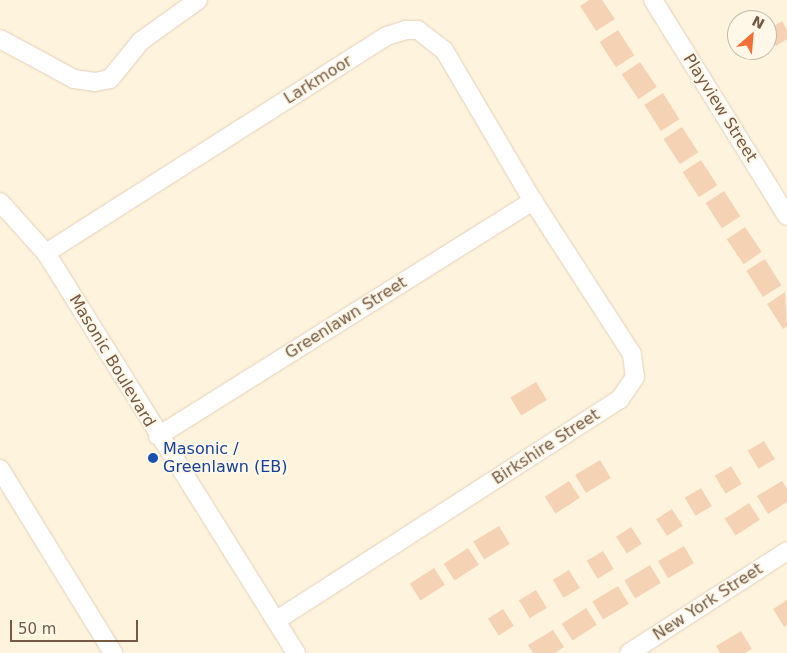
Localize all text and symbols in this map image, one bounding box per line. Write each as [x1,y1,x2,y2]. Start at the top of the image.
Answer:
north arrow [727,10,777,60]
text: N [750,13,767,32]
street label: Playview Street [679,50,761,166]
street label: Larkmoor [281,52,355,108]
street label: Greenlawn Street [282,273,410,363]
street label: Masonic Boulevard [65,291,159,431]
street label: Birkshire Street [489,405,603,489]
place label: Masonic / Greenlawn (EB) [163,439,288,477]
marker: Masonic / Greenlawn (EB) [147,452,159,464]
street label: New York Street [650,559,766,645]
scale bar [12,610,140,642]
text: 50 m [18,620,56,638]

